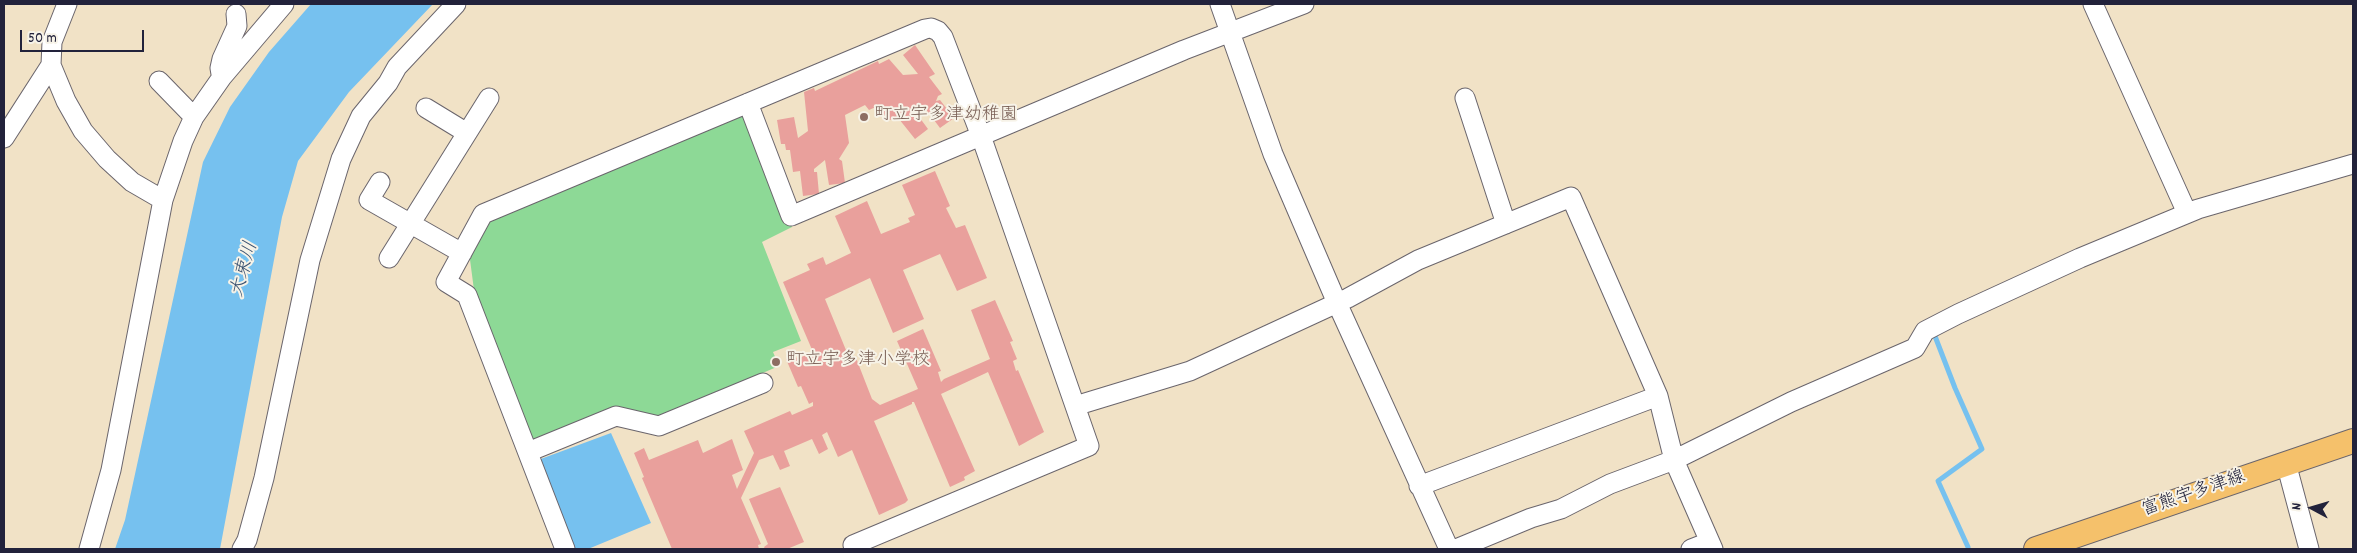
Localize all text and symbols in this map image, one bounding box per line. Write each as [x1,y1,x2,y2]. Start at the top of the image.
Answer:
scale bar [22,20,146,52]
text: 50 m [28,28,57,50]
place label: 町立宇多津幼稚園 [874,106,1018,128]
marker: 町立宇多津幼稚園 [858,111,870,123]
water label: 大束川 [227,239,265,301]
place label: 町立宇多津小学校 [786,351,930,373]
marker: 町立宇多津小学校 [770,356,782,368]
street label: 富熊宇多津線 [2139,467,2249,523]
north arrow [2287,483,2337,533]
text: N [2287,502,2307,511]

